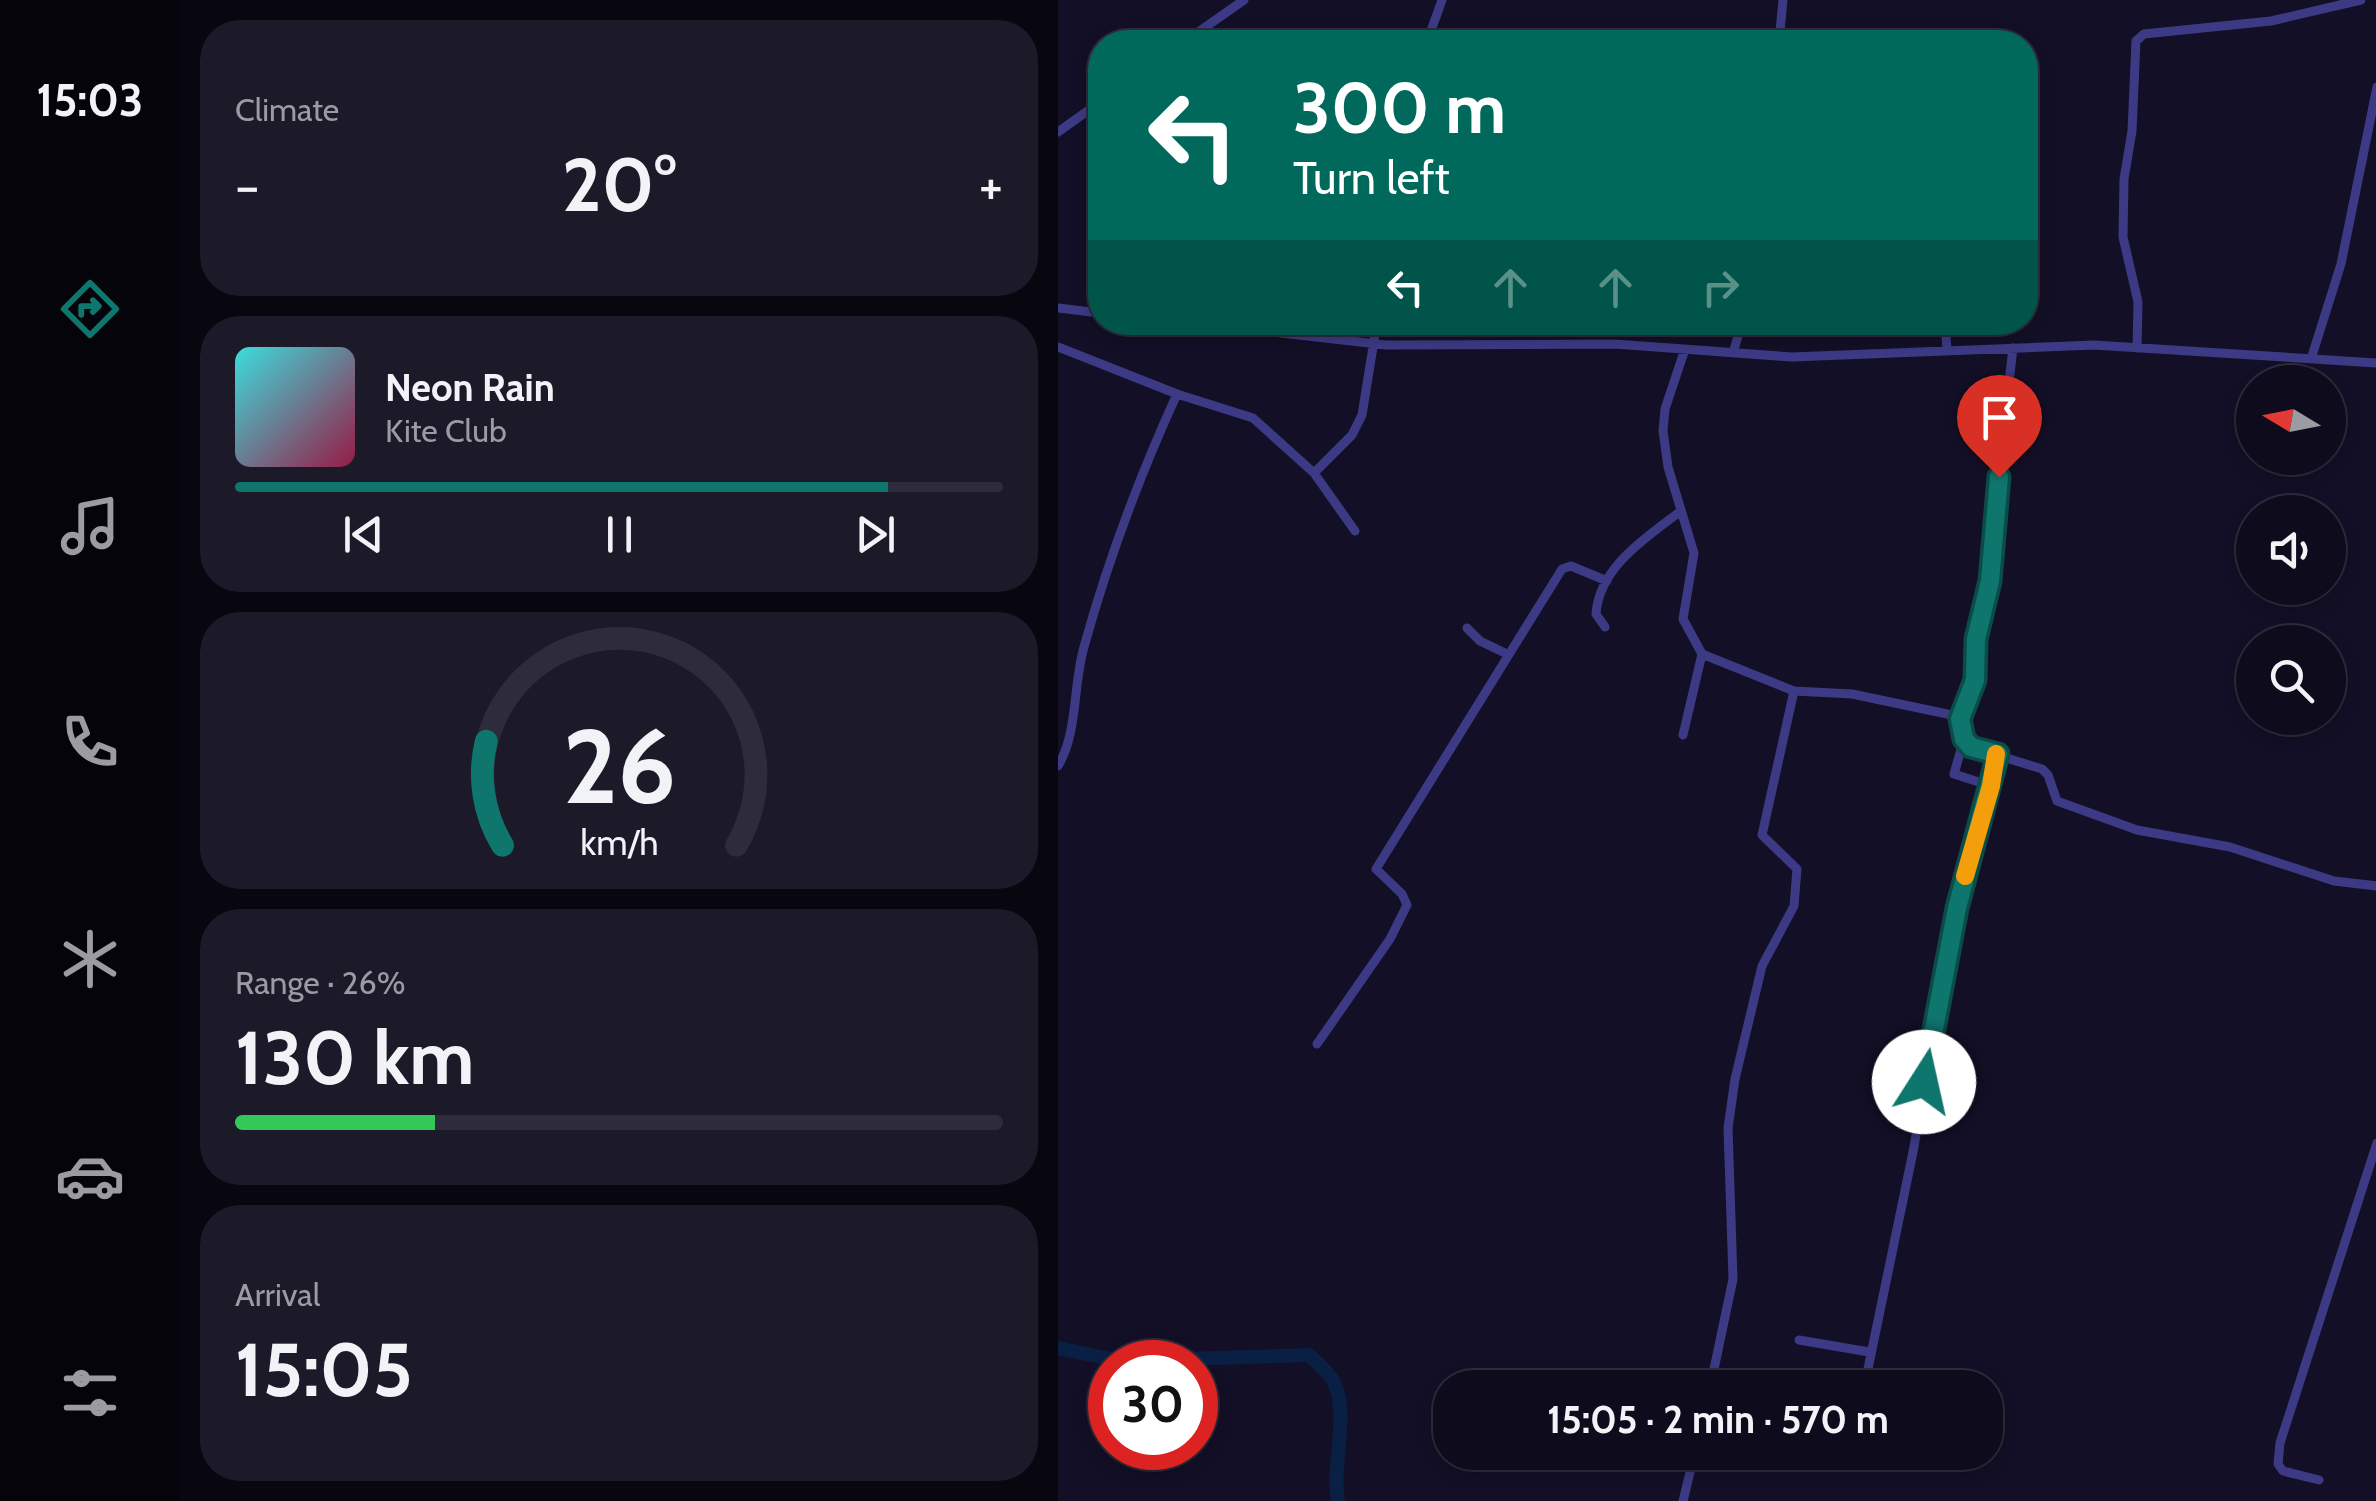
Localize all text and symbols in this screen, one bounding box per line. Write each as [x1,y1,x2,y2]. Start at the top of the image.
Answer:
text: 300 m [1293,65,1506,151]
icon: left [1128,70,1258,200]
text: 15:03 [37,73,143,127]
text: Climate [235,90,339,129]
text: 20° [562,139,676,230]
text: Turn left [1293,151,1450,205]
text: − [235,152,259,219]
text: + [979,152,1003,219]
icon: left [1378,260,1433,315]
icon: ahead [1483,260,1538,315]
icon: ahead [1588,260,1643,315]
icon: right [1693,260,1748,315]
icon: directions [55,274,125,344]
text: Neon Rain [385,364,555,411]
north arrow [2236,365,2346,475]
map controls [2236,365,2346,735]
pin [1957,375,2042,478]
icon: arrive [1972,390,2027,445]
text: Kite Club [385,411,507,450]
icon: music [55,491,125,561]
button: sound [2236,495,2346,605]
icon: previous [336,507,391,562]
icon: pause [592,507,647,562]
icon: next [848,507,903,562]
button: search [2236,625,2346,735]
text: 26 [562,703,676,829]
icon: phone [55,707,125,777]
text: km/h [580,821,658,864]
icon: climate [55,924,125,994]
text: Range · 26% [235,963,405,1002]
text: 130 km [235,1012,474,1103]
position arrow [1872,1030,1976,1134]
icon: car [55,1141,125,1211]
text: Arrival [235,1275,320,1314]
text: 15:05 [235,1324,413,1415]
speed limit sign: 30 [1088,1340,1218,1470]
icon: filters [55,1358,125,1428]
text: 15:05 · 2 min · 570 m [1547,1396,1889,1443]

